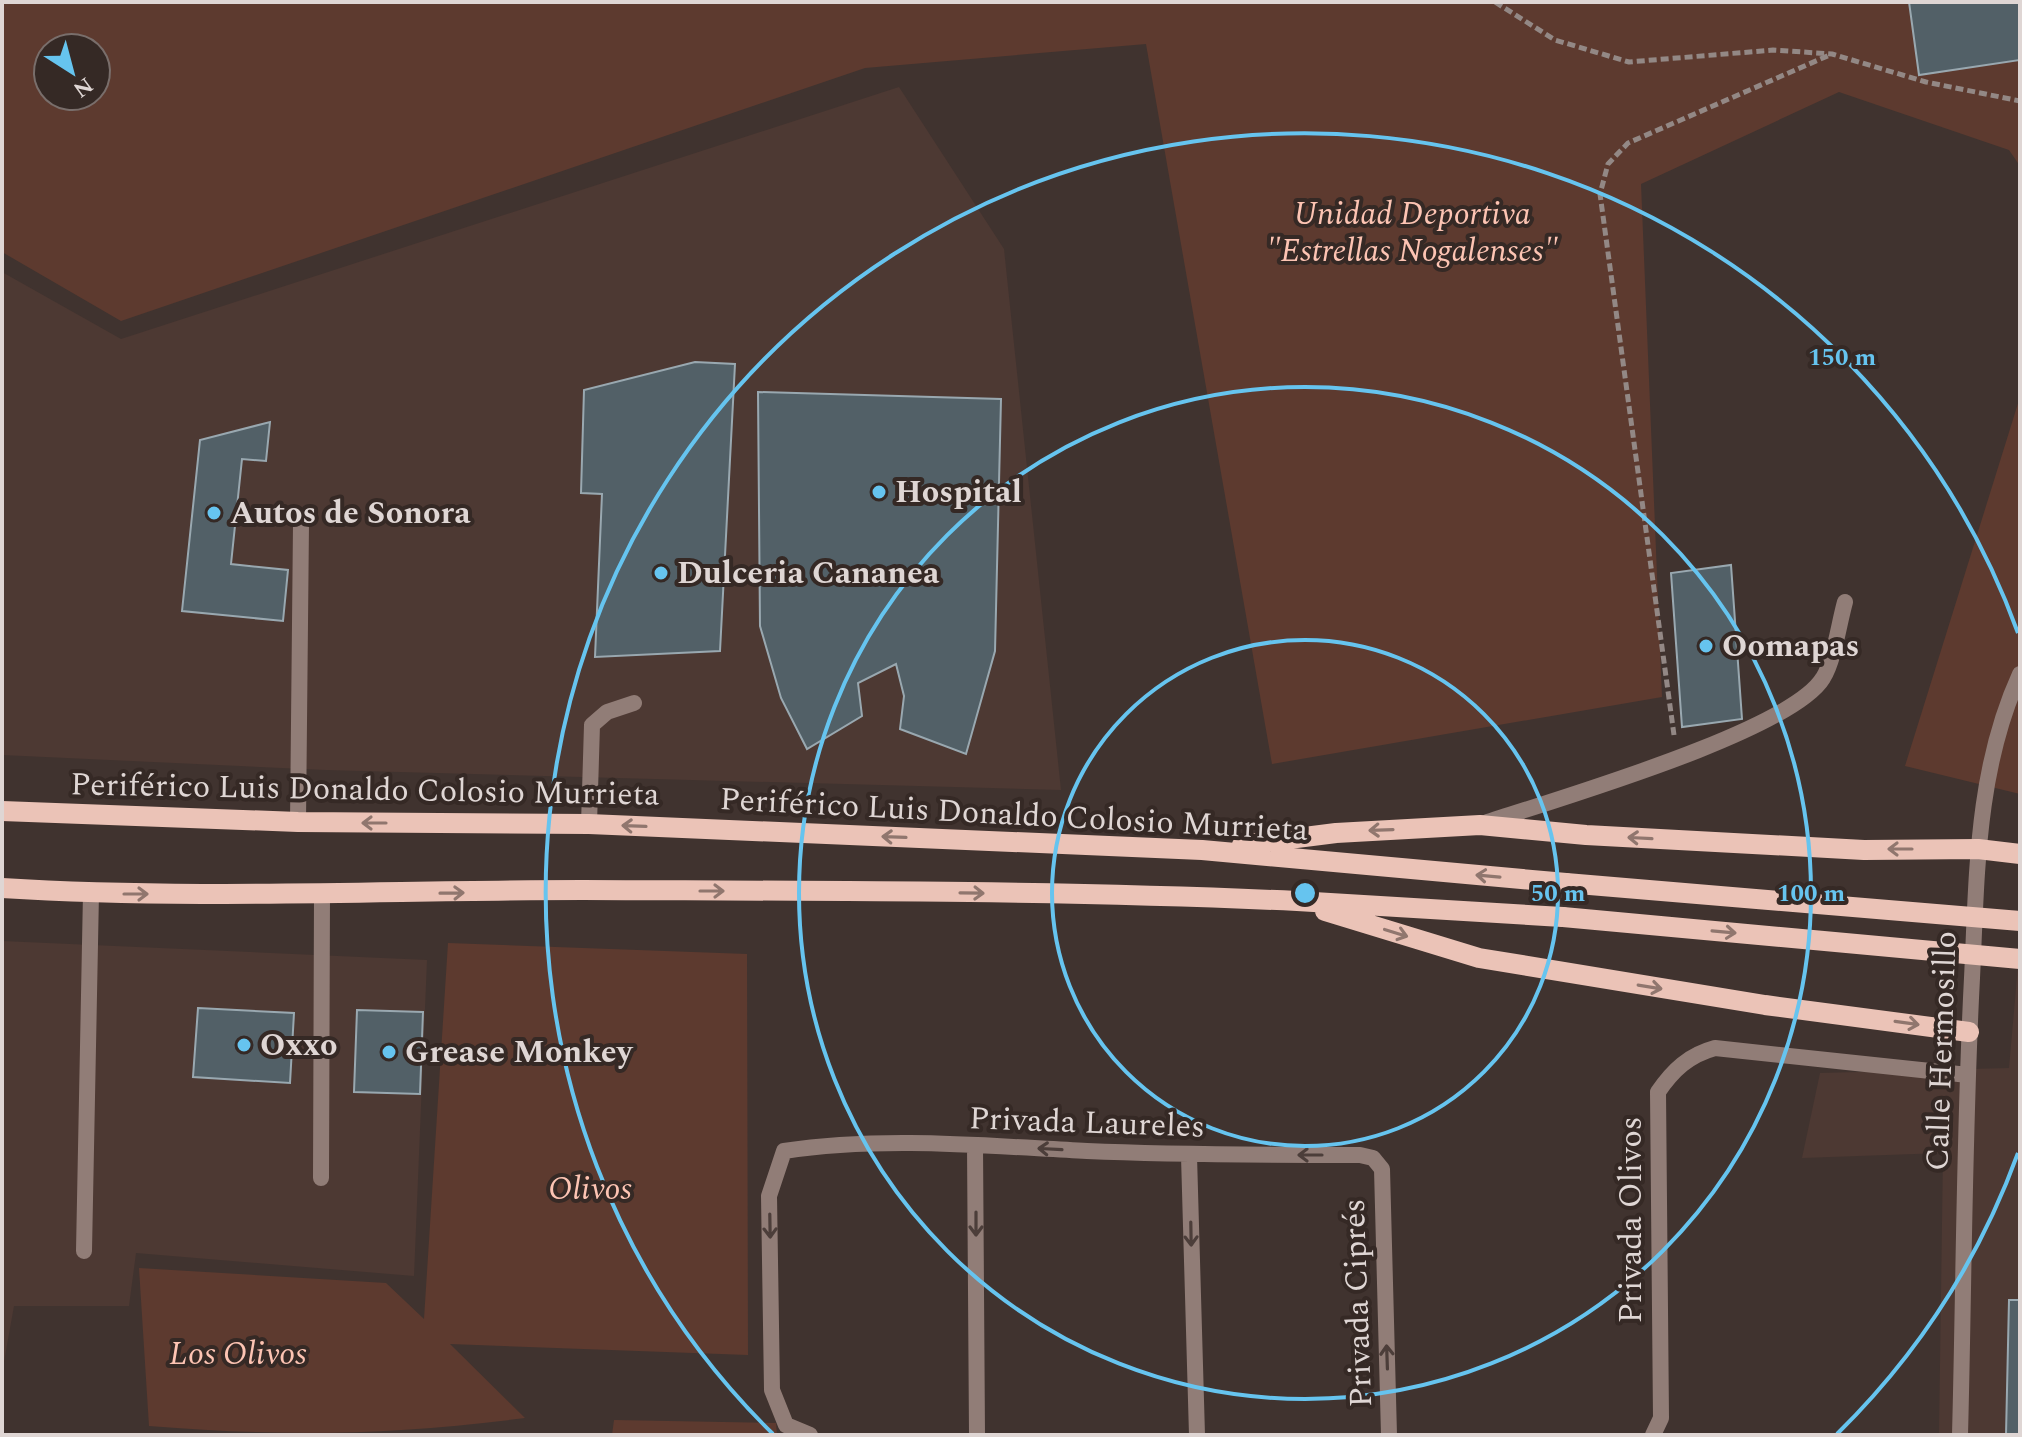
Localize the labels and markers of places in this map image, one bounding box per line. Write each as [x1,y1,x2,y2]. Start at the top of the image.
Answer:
place label: Hospital [895,468,1022,517]
marker: Hospital [870,483,888,501]
place label: Autos de Sonora [230,489,471,538]
marker: Autos de Sonora [205,504,223,522]
place label: Dulceria Cananea [677,549,940,598]
marker: Dulceria Cananea [652,564,670,582]
place label: Oomapas [1722,622,1860,671]
marker: Oomapas [1697,637,1715,655]
centre of rings [1291,879,1319,907]
place label: Oxxo [260,1021,338,1070]
place label: Grease Monkey [405,1028,634,1077]
marker: Oxxo [235,1036,253,1054]
marker: Grease Monkey [380,1043,398,1061]

